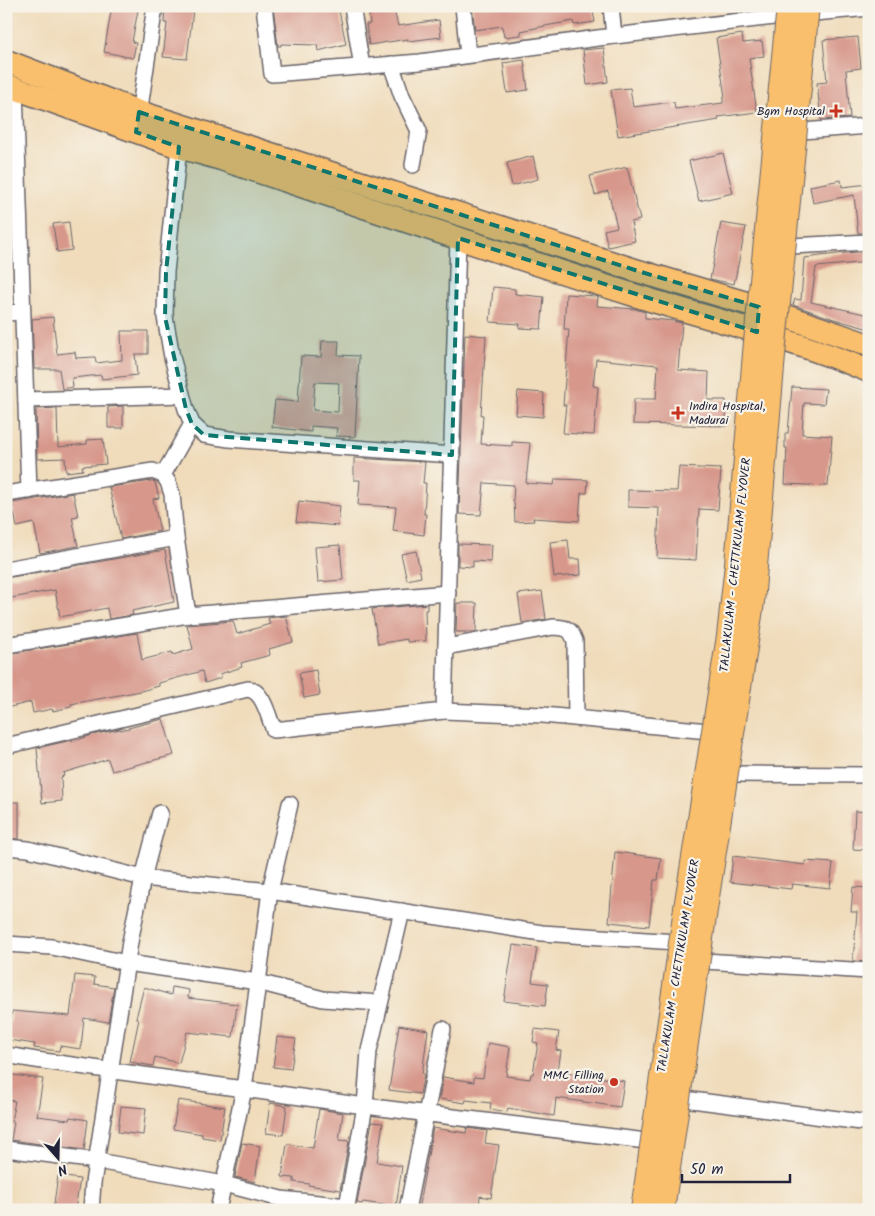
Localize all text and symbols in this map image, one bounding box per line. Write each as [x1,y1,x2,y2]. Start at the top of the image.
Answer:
place label: Bgm Hospital [757,102,825,121]
marker: Bgm Hospital [829,104,843,118]
place label: Indira Hospital, Madurai [689,397,766,430]
marker: Indira Hospital, Madurai [671,406,685,420]
street label: TALLAKULAM - CHETTIKULAM FLYOVER [715,457,756,673]
street label: TALLAKULAM - CHETTIKULAM FLYOVER [652,858,705,1074]
place label: MMC Filling Station [543,1066,604,1099]
marker: MMC Filling Station [608,1076,620,1088]
north arrow [32,1134,82,1184]
scale bar [682,1151,790,1183]
text: N [54,1157,70,1181]
text: 50 m [690,1158,724,1182]

